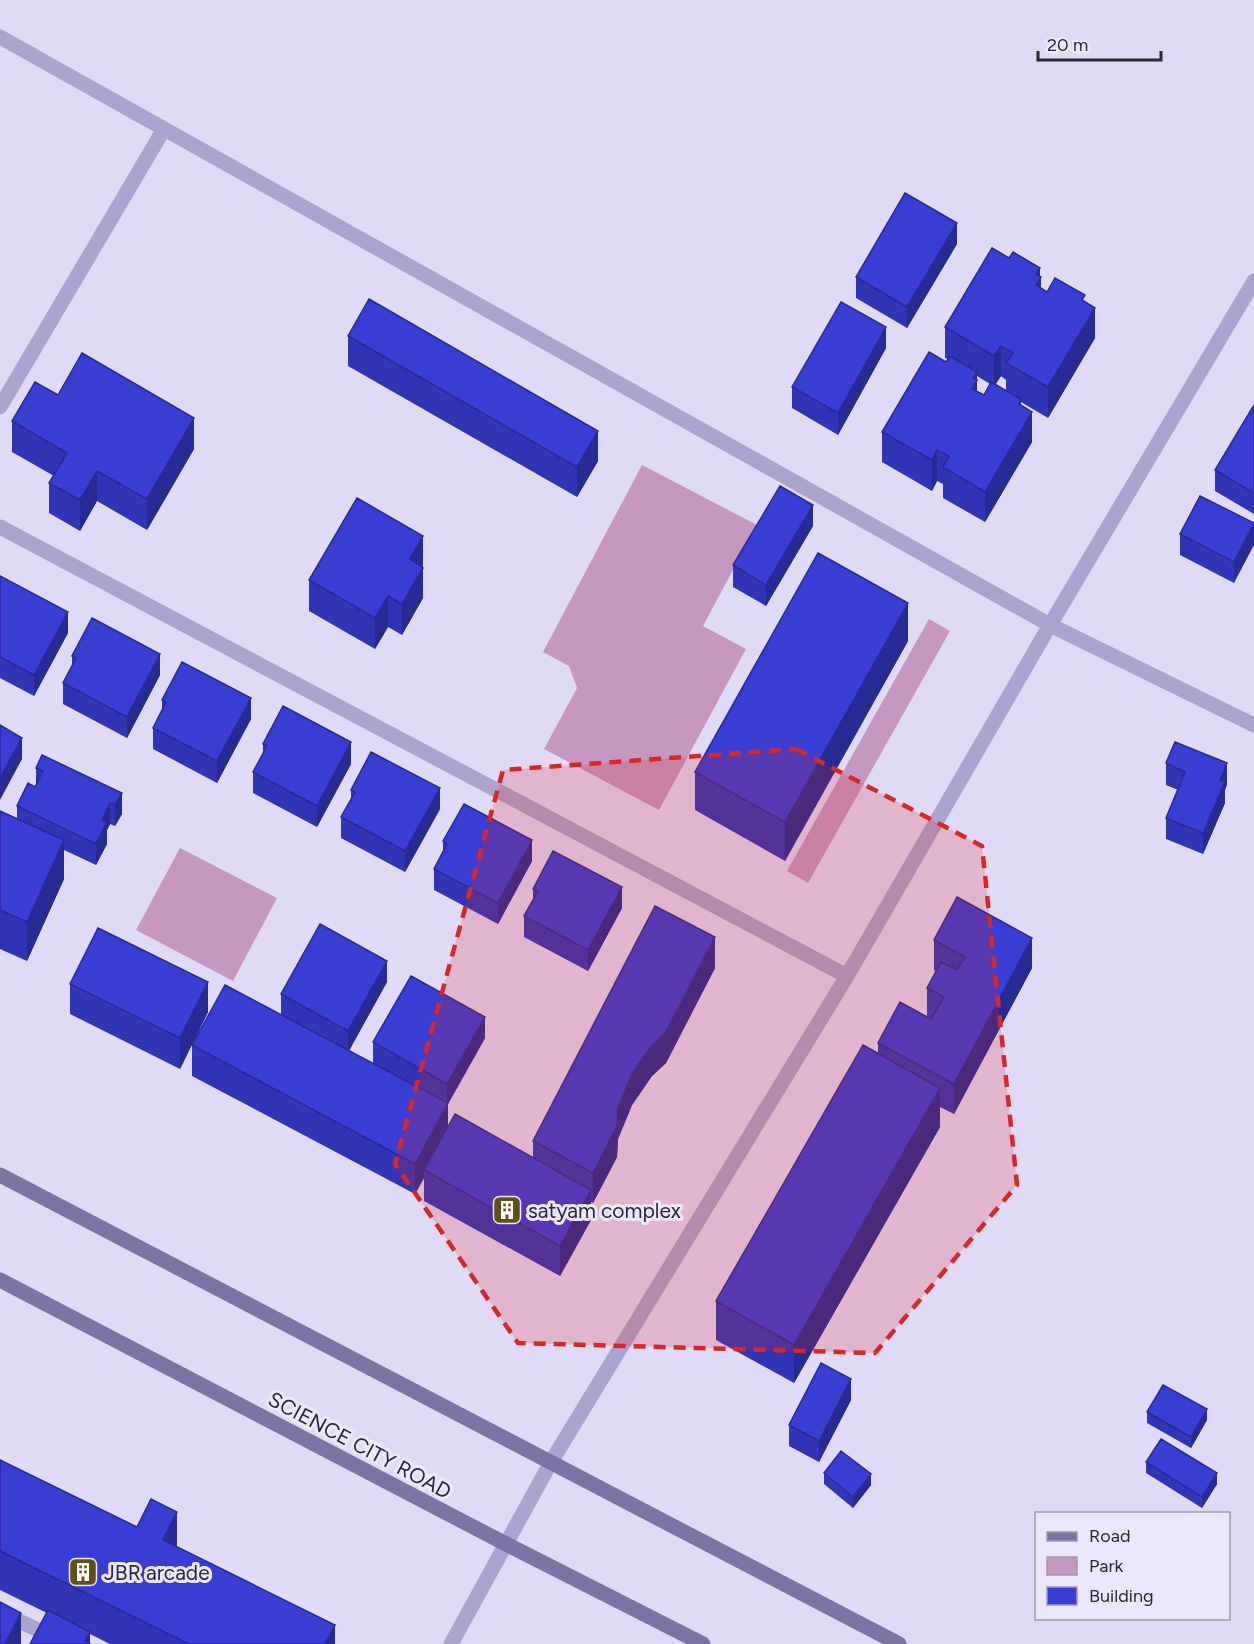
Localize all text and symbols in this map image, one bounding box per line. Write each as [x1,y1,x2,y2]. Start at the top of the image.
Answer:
scale bar [1038,24,1161,62]
text: 20 m [1047,34,1088,56]
building icon: satyam complex [491,1194,523,1226]
place label: satyam complex [528,1198,681,1223]
street label: SCIENCE CITY ROAD [264,1386,456,1504]
legend [1035,1512,1230,1620]
text: Road [1089,1525,1130,1547]
text: Park [1089,1555,1124,1577]
building icon: JBR arcade [67,1556,99,1588]
place label: JBR arcade [104,1560,210,1585]
text: Building [1089,1585,1154,1607]

